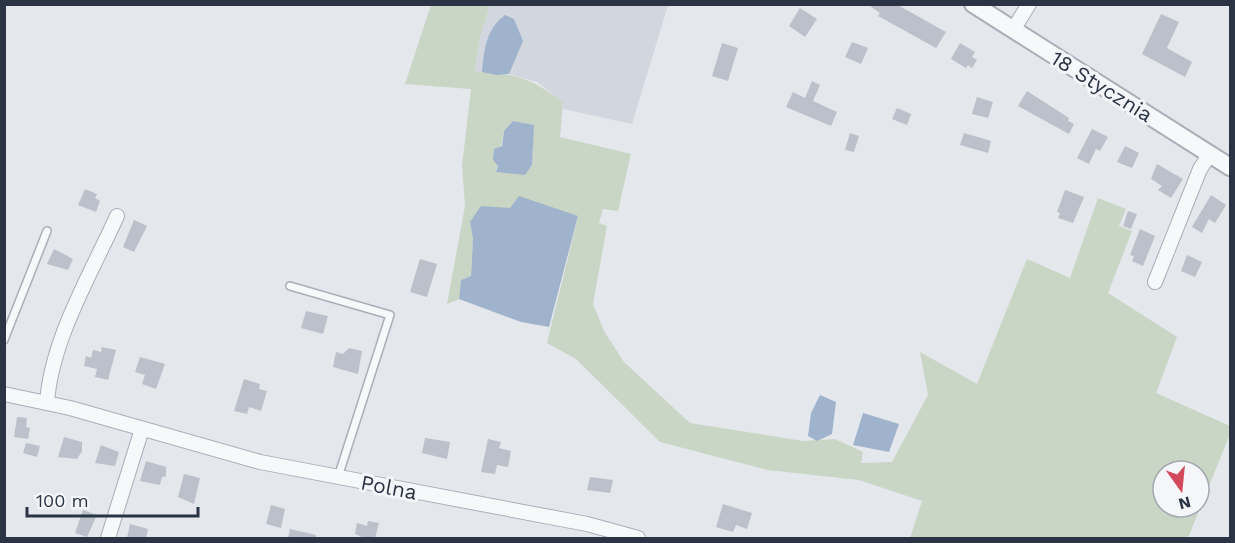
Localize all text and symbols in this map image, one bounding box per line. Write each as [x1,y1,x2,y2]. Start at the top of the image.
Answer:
street label: 18 Stycznia [1047,45,1157,127]
north arrow [1151,459,1211,519]
street label: Polna [359,469,419,505]
scale bar [27,480,198,518]
text: 100 m [36,490,89,511]
text: N [1177,492,1193,514]

